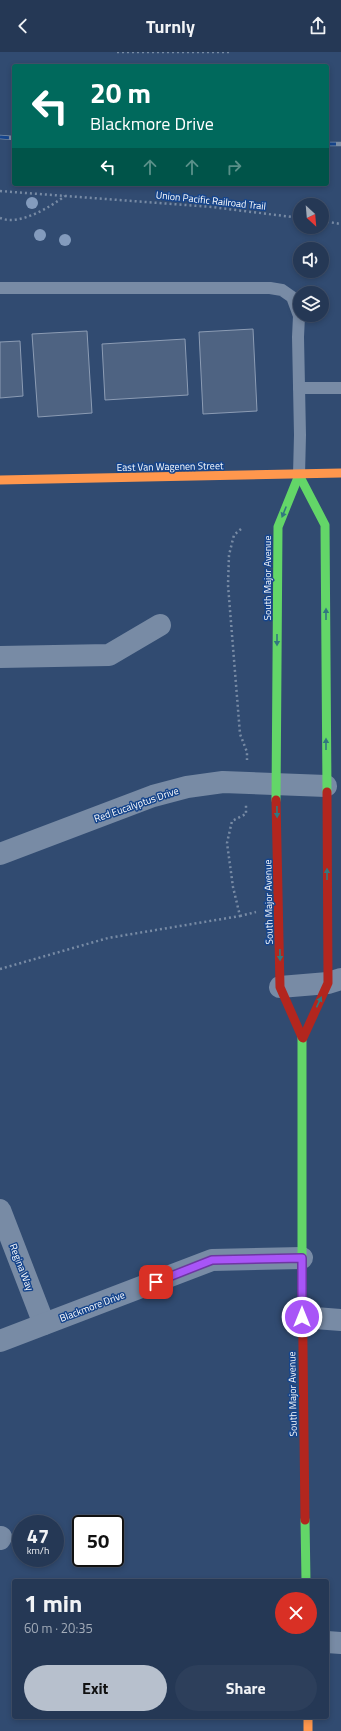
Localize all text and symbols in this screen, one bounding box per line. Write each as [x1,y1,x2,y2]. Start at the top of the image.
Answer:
text: Turnly [146,13,195,40]
icon: back [12,15,34,37]
icon: share [307,15,329,37]
text: 20 m [90,71,151,114]
icon: left [24,80,76,132]
text: Blackmore Drive [90,110,214,137]
icon: left [97,156,119,178]
icon: ahead [139,156,161,178]
icon: ahead [181,156,203,178]
icon: right [223,156,245,178]
street label: Union Pacific Railroad Trail [155,187,267,214]
north arrow [293,198,329,234]
map controls [293,198,329,322]
button: sound [293,242,329,278]
button: layers [293,286,329,322]
street label: East Van Wagenen Street [117,458,224,475]
one-way arrow [281,506,287,518]
street label: South Major Avenue [260,536,275,620]
one-way arrow [322,608,329,620]
one-way arrow [274,634,280,647]
one-way arrow [323,737,329,750]
street label: Red Eucalyptus Drive [92,783,181,826]
one-way arrow [274,806,280,819]
street label: South Major Avenue [260,859,277,945]
one-way arrow [324,867,330,880]
one-way arrow [277,949,283,962]
one-way arrow [316,997,322,1008]
street label: Regina Way [6,1241,37,1293]
pin [139,1265,173,1299]
icon: arrive [145,1271,167,1293]
street label: Blackmore Drive [57,1287,127,1326]
position arrow [281,1296,323,1338]
street label: South Major Avenue [284,1351,301,1437]
speed limit sign: 50 [72,1515,124,1567]
text: 47 [27,1520,49,1551]
text: km/h [27,1543,49,1558]
text: 1 min [24,1585,82,1621]
button: close [275,1592,317,1634]
text: 60 m · 20:35 [24,1618,93,1638]
button: Exit [24,1665,167,1711]
button: Share [175,1665,317,1711]

